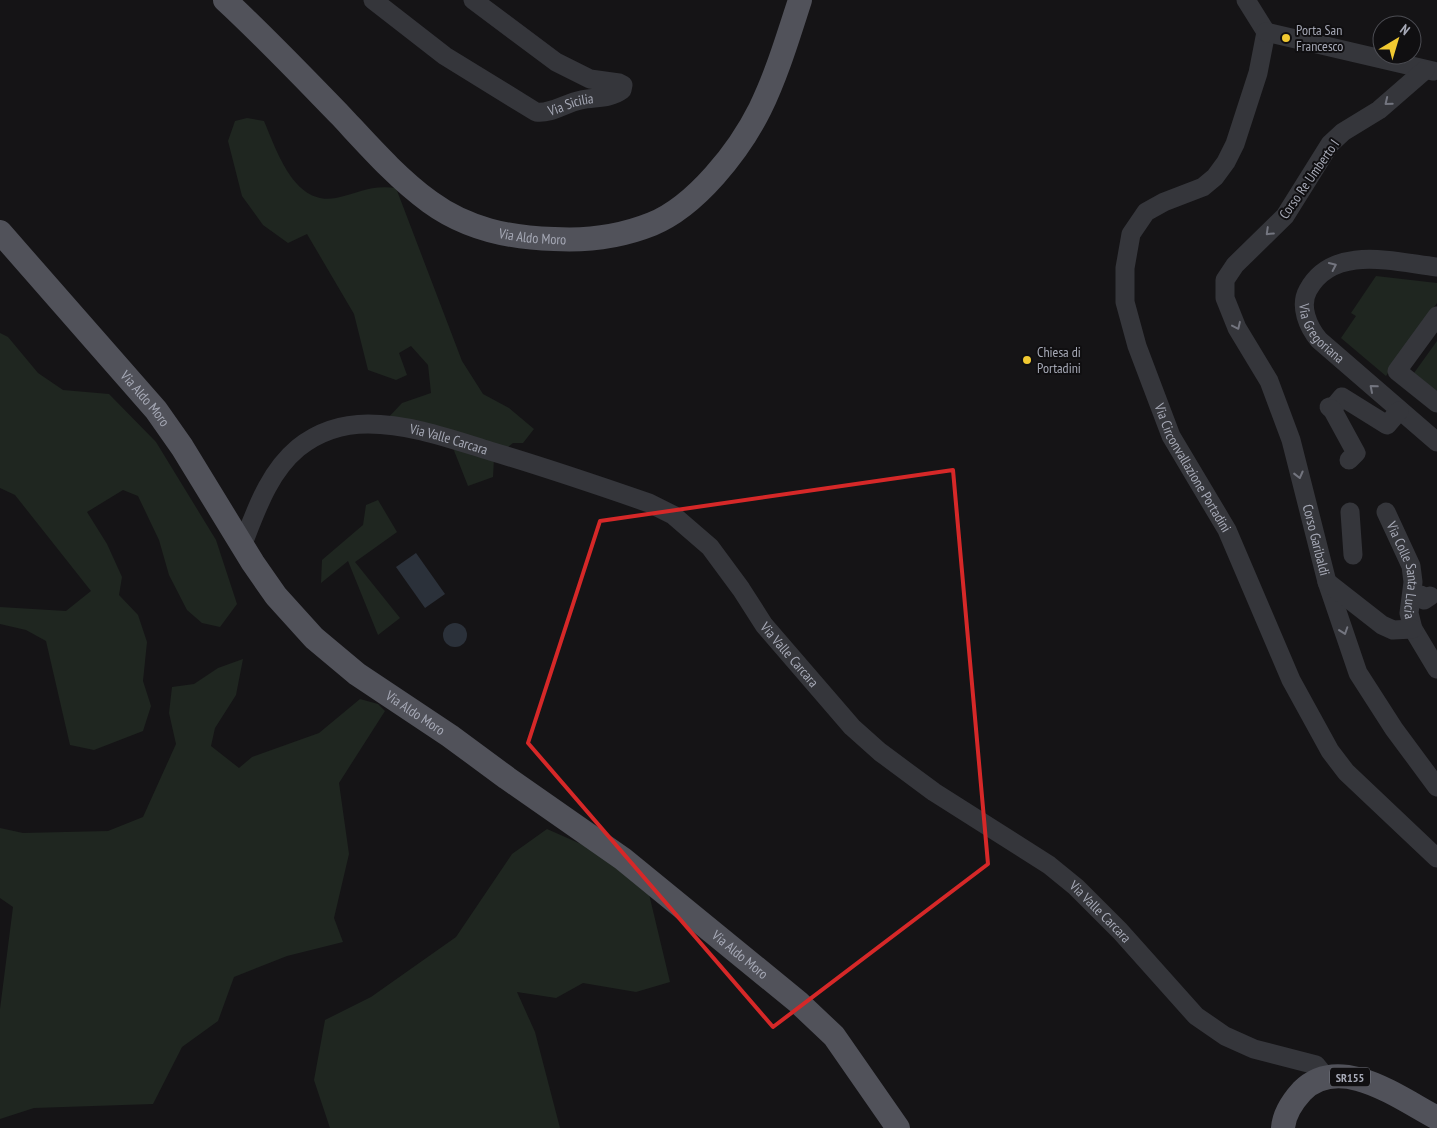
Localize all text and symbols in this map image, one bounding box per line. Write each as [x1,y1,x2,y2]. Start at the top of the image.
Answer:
north arrow [1372,15,1422,65]
text: N [1396,20,1414,39]
place label: Porta San Francesco [1296,21,1343,55]
marker: Porta San Francesco [1280,32,1292,44]
street label: Via Sicilia [545,89,594,120]
one-way arrow [1385,97,1394,105]
street label: Corso Re Umberto I [1275,136,1343,222]
street label: Via Aldo Moro [496,224,566,248]
one-way arrow [1265,227,1274,236]
one-way arrow [1328,262,1337,272]
street label: Via Gregoriana [1295,302,1348,367]
one-way arrow [1231,321,1241,330]
place label: Chiesa di Portadini [1037,343,1081,377]
marker: Chiesa di Portadini [1021,354,1033,366]
street label: Via Aldo Moro [116,366,174,430]
one-way arrow [1369,385,1378,394]
street label: Via Circonvallazione Portadini [1150,400,1235,536]
street label: Via Valle Carcara [407,419,490,459]
one-way arrow [1293,471,1304,480]
street label: Corso Garibaldi [1299,502,1334,578]
street label: Via Colle Santa Lucia [1382,518,1422,621]
street label: Via Valle Carcara [756,618,823,691]
one-way arrow [1338,627,1348,635]
street label: Via Aldo Moro [381,686,448,739]
street label: Via Valle Carcara [1065,876,1135,946]
street label: Via Aldo Moro [707,926,772,983]
road number: SR155 [1330,1068,1370,1086]

